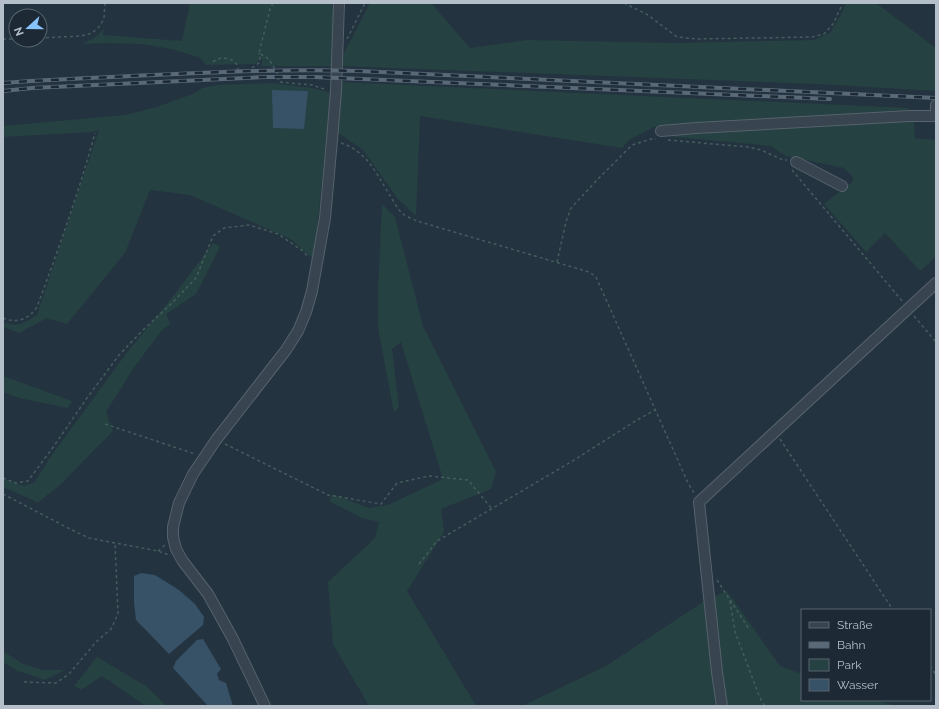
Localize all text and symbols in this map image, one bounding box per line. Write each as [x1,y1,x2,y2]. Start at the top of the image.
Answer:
north arrow [8,8,48,48]
text: N [12,25,27,38]
legend [801,609,931,701]
text: Straße [837,618,873,632]
text: Bahn [837,638,866,652]
text: Park [837,658,862,672]
text: Wasser [837,678,879,692]

